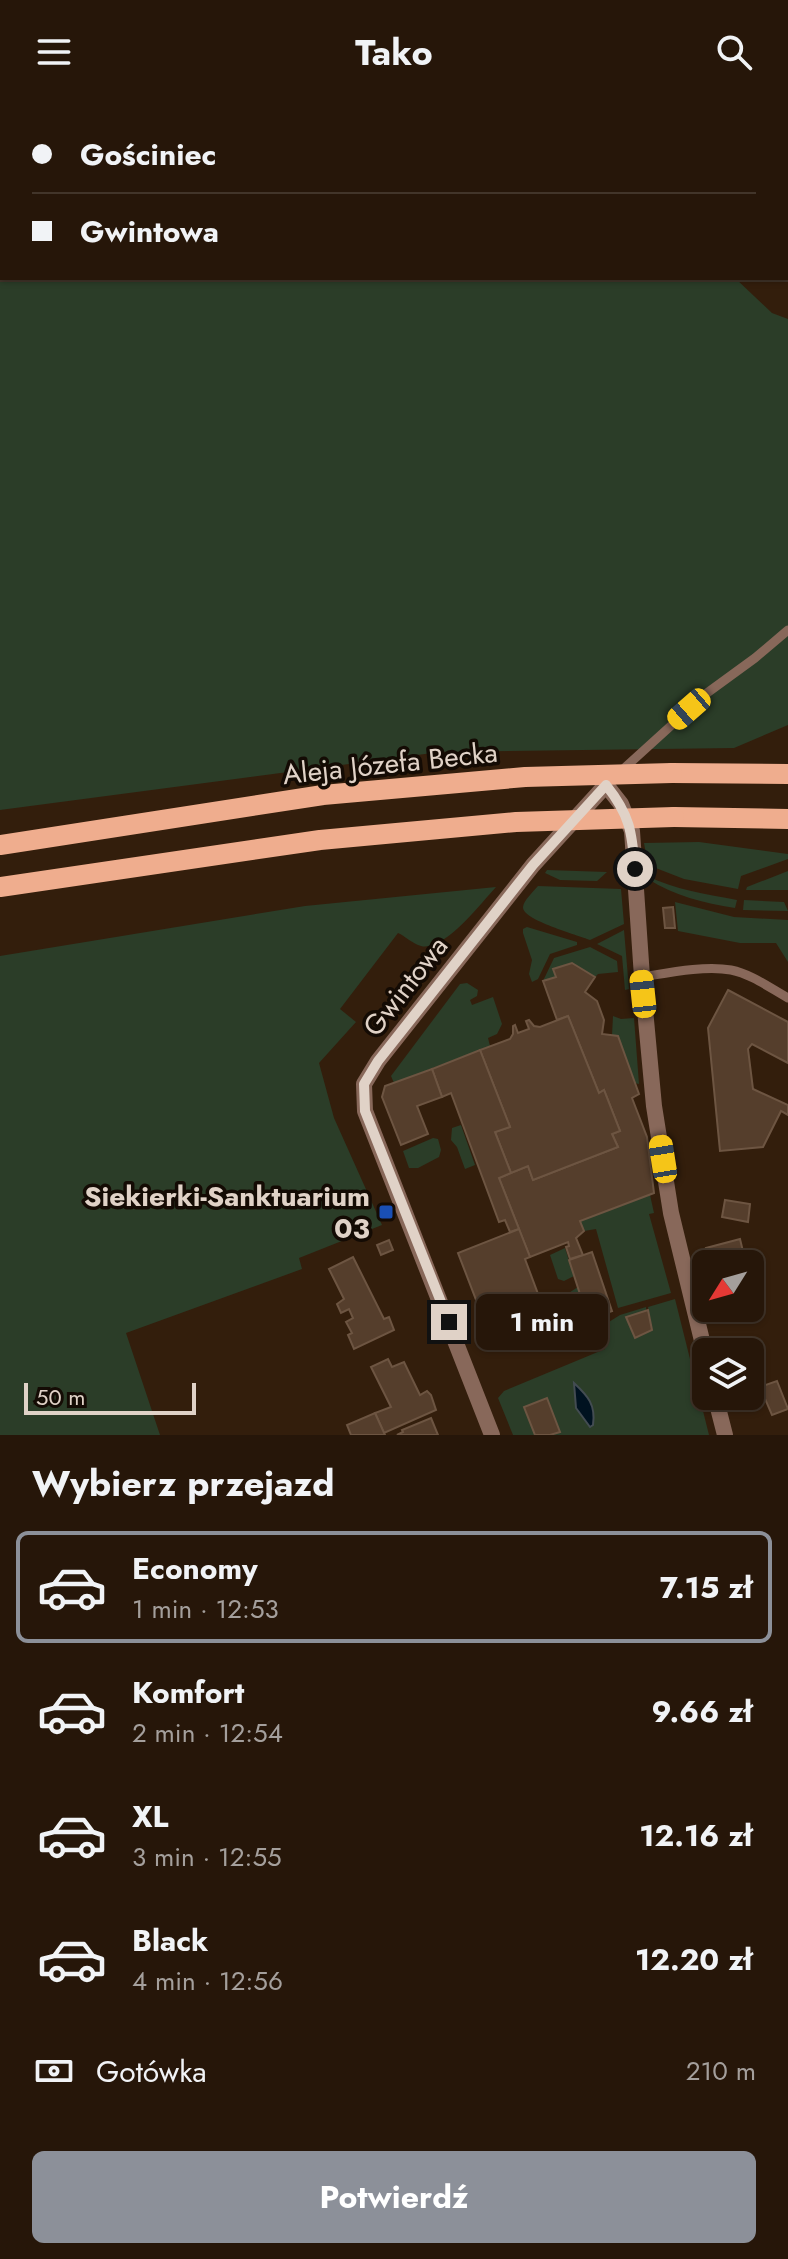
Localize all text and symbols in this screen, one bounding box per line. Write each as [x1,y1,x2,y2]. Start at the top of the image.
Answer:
text: Tako [355,26,433,78]
icon: menu [32,30,76,74]
icon: search [712,30,756,74]
text: Gościniec [80,133,216,176]
text: Gwintowa [80,210,219,253]
car [663,684,715,734]
street label: Aleja Józefa Becka [281,732,499,795]
route start [617,851,653,887]
street label: Gwintowa [353,927,458,1045]
car [629,969,657,1019]
car [647,1133,679,1185]
place label: Siekierki-Sanktuarium 03 [84,1176,370,1249]
marker: Siekierki-Sanktuarium 03 [377,1203,395,1221]
north arrow [692,1250,764,1322]
map controls [692,1250,764,1410]
callout: 1 min [477,1294,609,1350]
text: 1 min [510,1303,574,1341]
route end [431,1304,467,1340]
button: layers [692,1338,764,1410]
scale bar [24,1379,196,1415]
text: 50 m [36,1381,85,1413]
text: Wybierz przejazd [32,1457,335,1509]
text: Economy [132,1547,258,1590]
icon: car [36,1551,108,1623]
text: 7.15 zł [660,1566,752,1609]
text: 1 min · 12:53 [132,1590,279,1628]
text: Komfort [132,1671,244,1714]
icon: car [36,1675,108,1747]
text: 9.66 zł [651,1690,752,1733]
text: 2 min · 12:54 [132,1714,283,1752]
text: XL [132,1795,168,1838]
icon: car [36,1799,108,1871]
text: 12.16 zł [639,1814,752,1857]
text: 3 min · 12:55 [132,1838,282,1876]
text: Black [132,1919,208,1962]
icon: car [36,1923,108,1995]
text: 12.20 zł [635,1938,752,1981]
text: 4 min · 12:56 [132,1962,283,2000]
icon: cash [32,2049,76,2093]
text: Gotówka [96,2050,207,2093]
text: 210 m [686,2052,756,2090]
button: Potwierdź [32,2151,756,2243]

